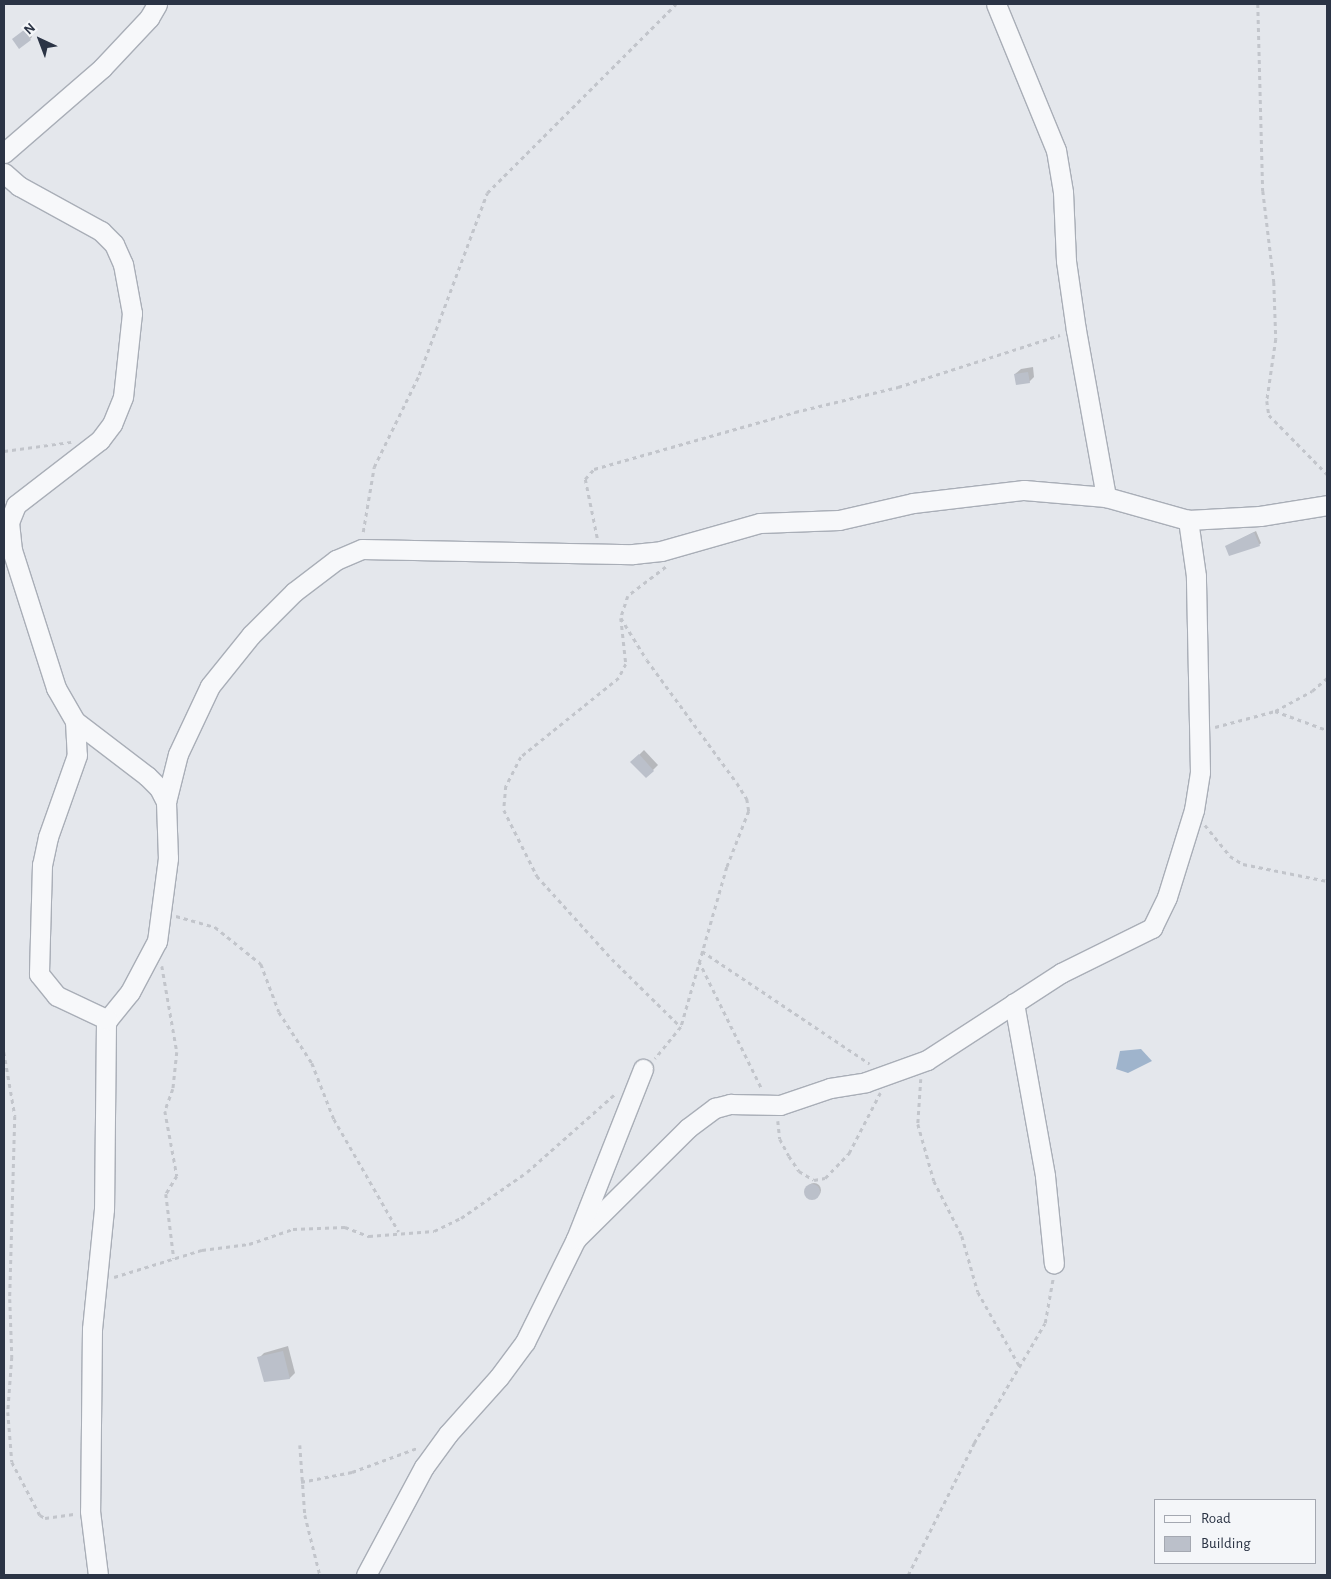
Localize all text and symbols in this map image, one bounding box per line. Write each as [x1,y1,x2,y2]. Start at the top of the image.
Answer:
north arrow [15,15,65,65]
text: N [21,21,38,37]
legend [1154,1499,1316,1564]
text: Road [1201,1511,1231,1526]
text: Building [1201,1536,1251,1551]

